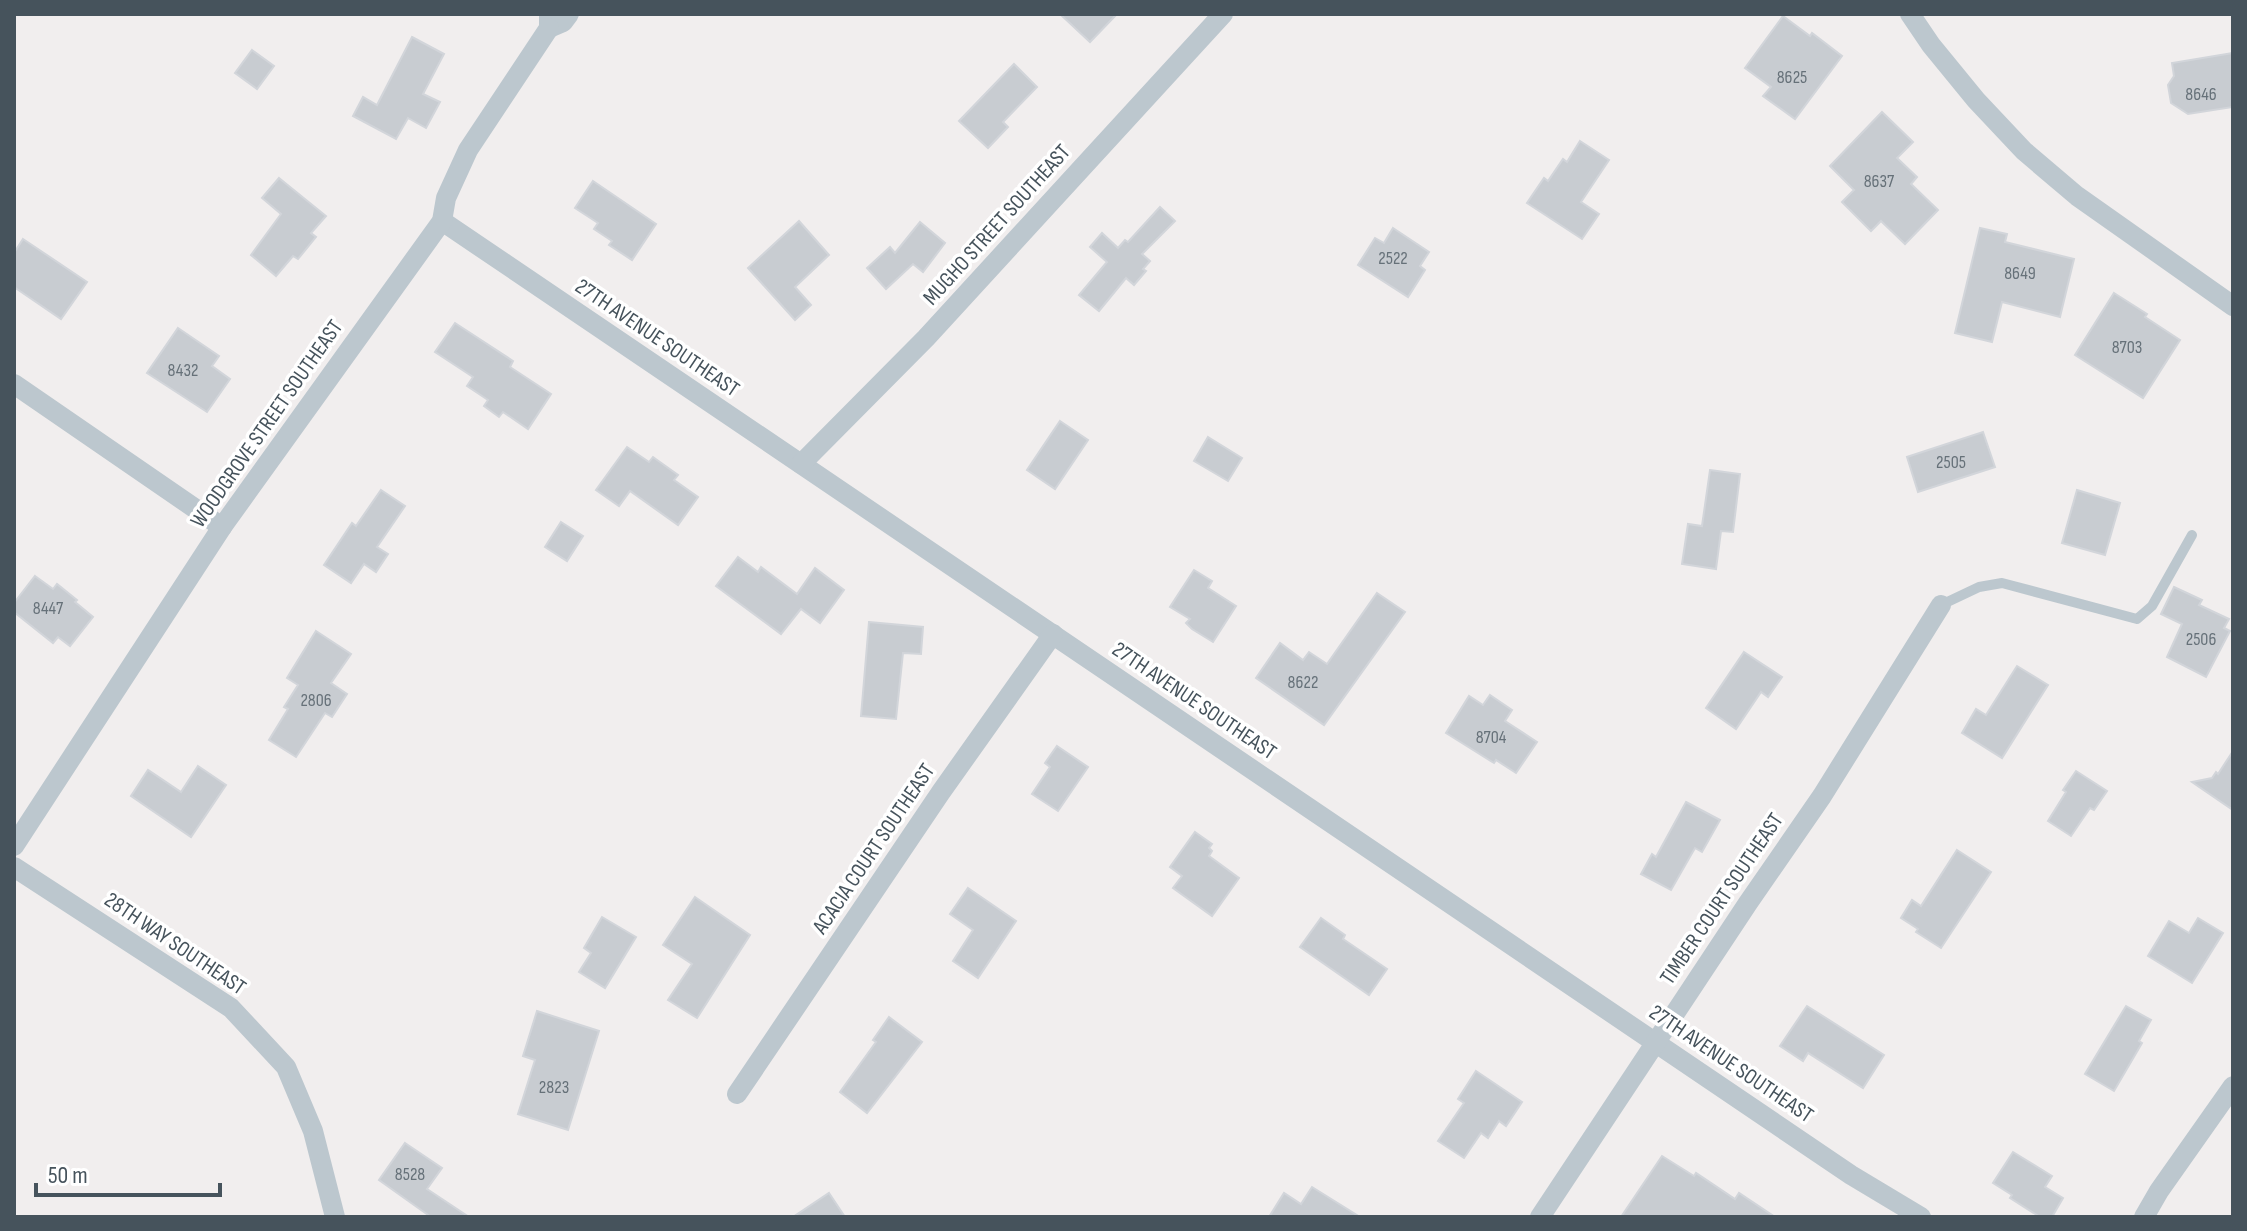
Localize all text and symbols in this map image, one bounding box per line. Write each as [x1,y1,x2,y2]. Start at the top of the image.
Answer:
house number: 8625 [1777,67,1807,88]
house number: 8646 [2185,84,2217,105]
street label: MUGHO STREET SOUTHEAST [918,139,1076,311]
house number: 8637 [1864,171,1895,192]
house number: 2522 [1378,248,1408,269]
house number: 8649 [2004,263,2036,284]
street label: 27TH AVENUE SOUTHEAST [570,273,744,403]
street label: WOODGROVE STREET SOUTHEAST [185,315,349,533]
house number: 8703 [2112,337,2142,358]
house number: 8432 [168,360,198,381]
house number: 2505 [1936,452,1966,473]
house number: 8447 [33,598,64,619]
house number: 2506 [2186,629,2216,650]
street label: 27TH AVENUE SOUTHEAST [1107,636,1281,766]
house number: 8622 [1288,672,1318,693]
house number: 2806 [300,690,332,711]
house number: 8704 [1476,727,1507,748]
street label: ACACIA COURT SOUTHEAST [806,759,941,940]
street label: TIMBER COURT SOUTHEAST [1655,808,1789,990]
street label: 28TH WAY SOUTHEAST [99,887,251,1001]
street label: 27TH AVENUE SOUTHEAST [1644,999,1818,1129]
house number: 2823 [539,1077,569,1098]
scale bar [36,1147,220,1197]
text: 50 m [48,1161,88,1190]
house number: 8528 [395,1164,425,1185]

